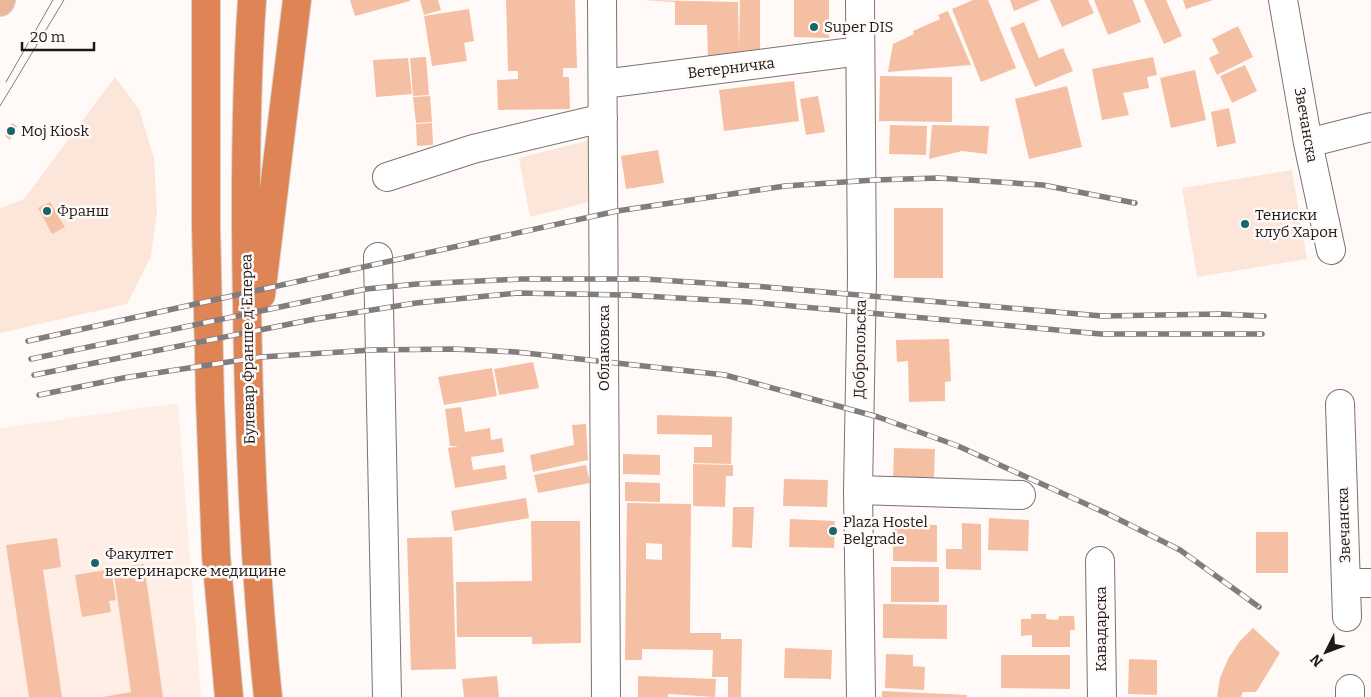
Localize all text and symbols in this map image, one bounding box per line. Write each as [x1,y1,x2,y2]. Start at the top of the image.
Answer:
place label: Super DIS [824,18,894,36]
scale bar [22,20,95,52]
marker: Super DIS [808,21,820,33]
text: 20 m [30,28,66,46]
street label: Ветерничка [686,54,776,82]
street label: Звечанска [1291,86,1321,164]
place label: Moj Kiosk [21,122,89,140]
marker: Moj Kiosk [5,125,17,137]
place label: Франш [57,202,109,220]
marker: Франш [41,205,53,217]
place label: Тениски клуб Харон [1255,206,1338,241]
marker: Тениски клуб Харон [1239,218,1251,230]
street label: Булевар Франше д'Епереа [237,254,259,444]
street label: Добропољска [850,299,870,399]
street label: Облаковска [595,305,613,391]
street label: Звечанска [1334,487,1354,563]
place label: Plaza Hostel Belgrade [843,513,928,548]
marker: Plaza Hostel Belgrade [827,525,839,537]
place label: Факултет ветеринарске медицине [105,545,286,580]
marker: Факултет ветеринарске медицине [89,557,101,569]
street label: Кавадарска [1092,586,1110,672]
north arrow [1301,627,1351,677]
text: N [1307,651,1327,670]

